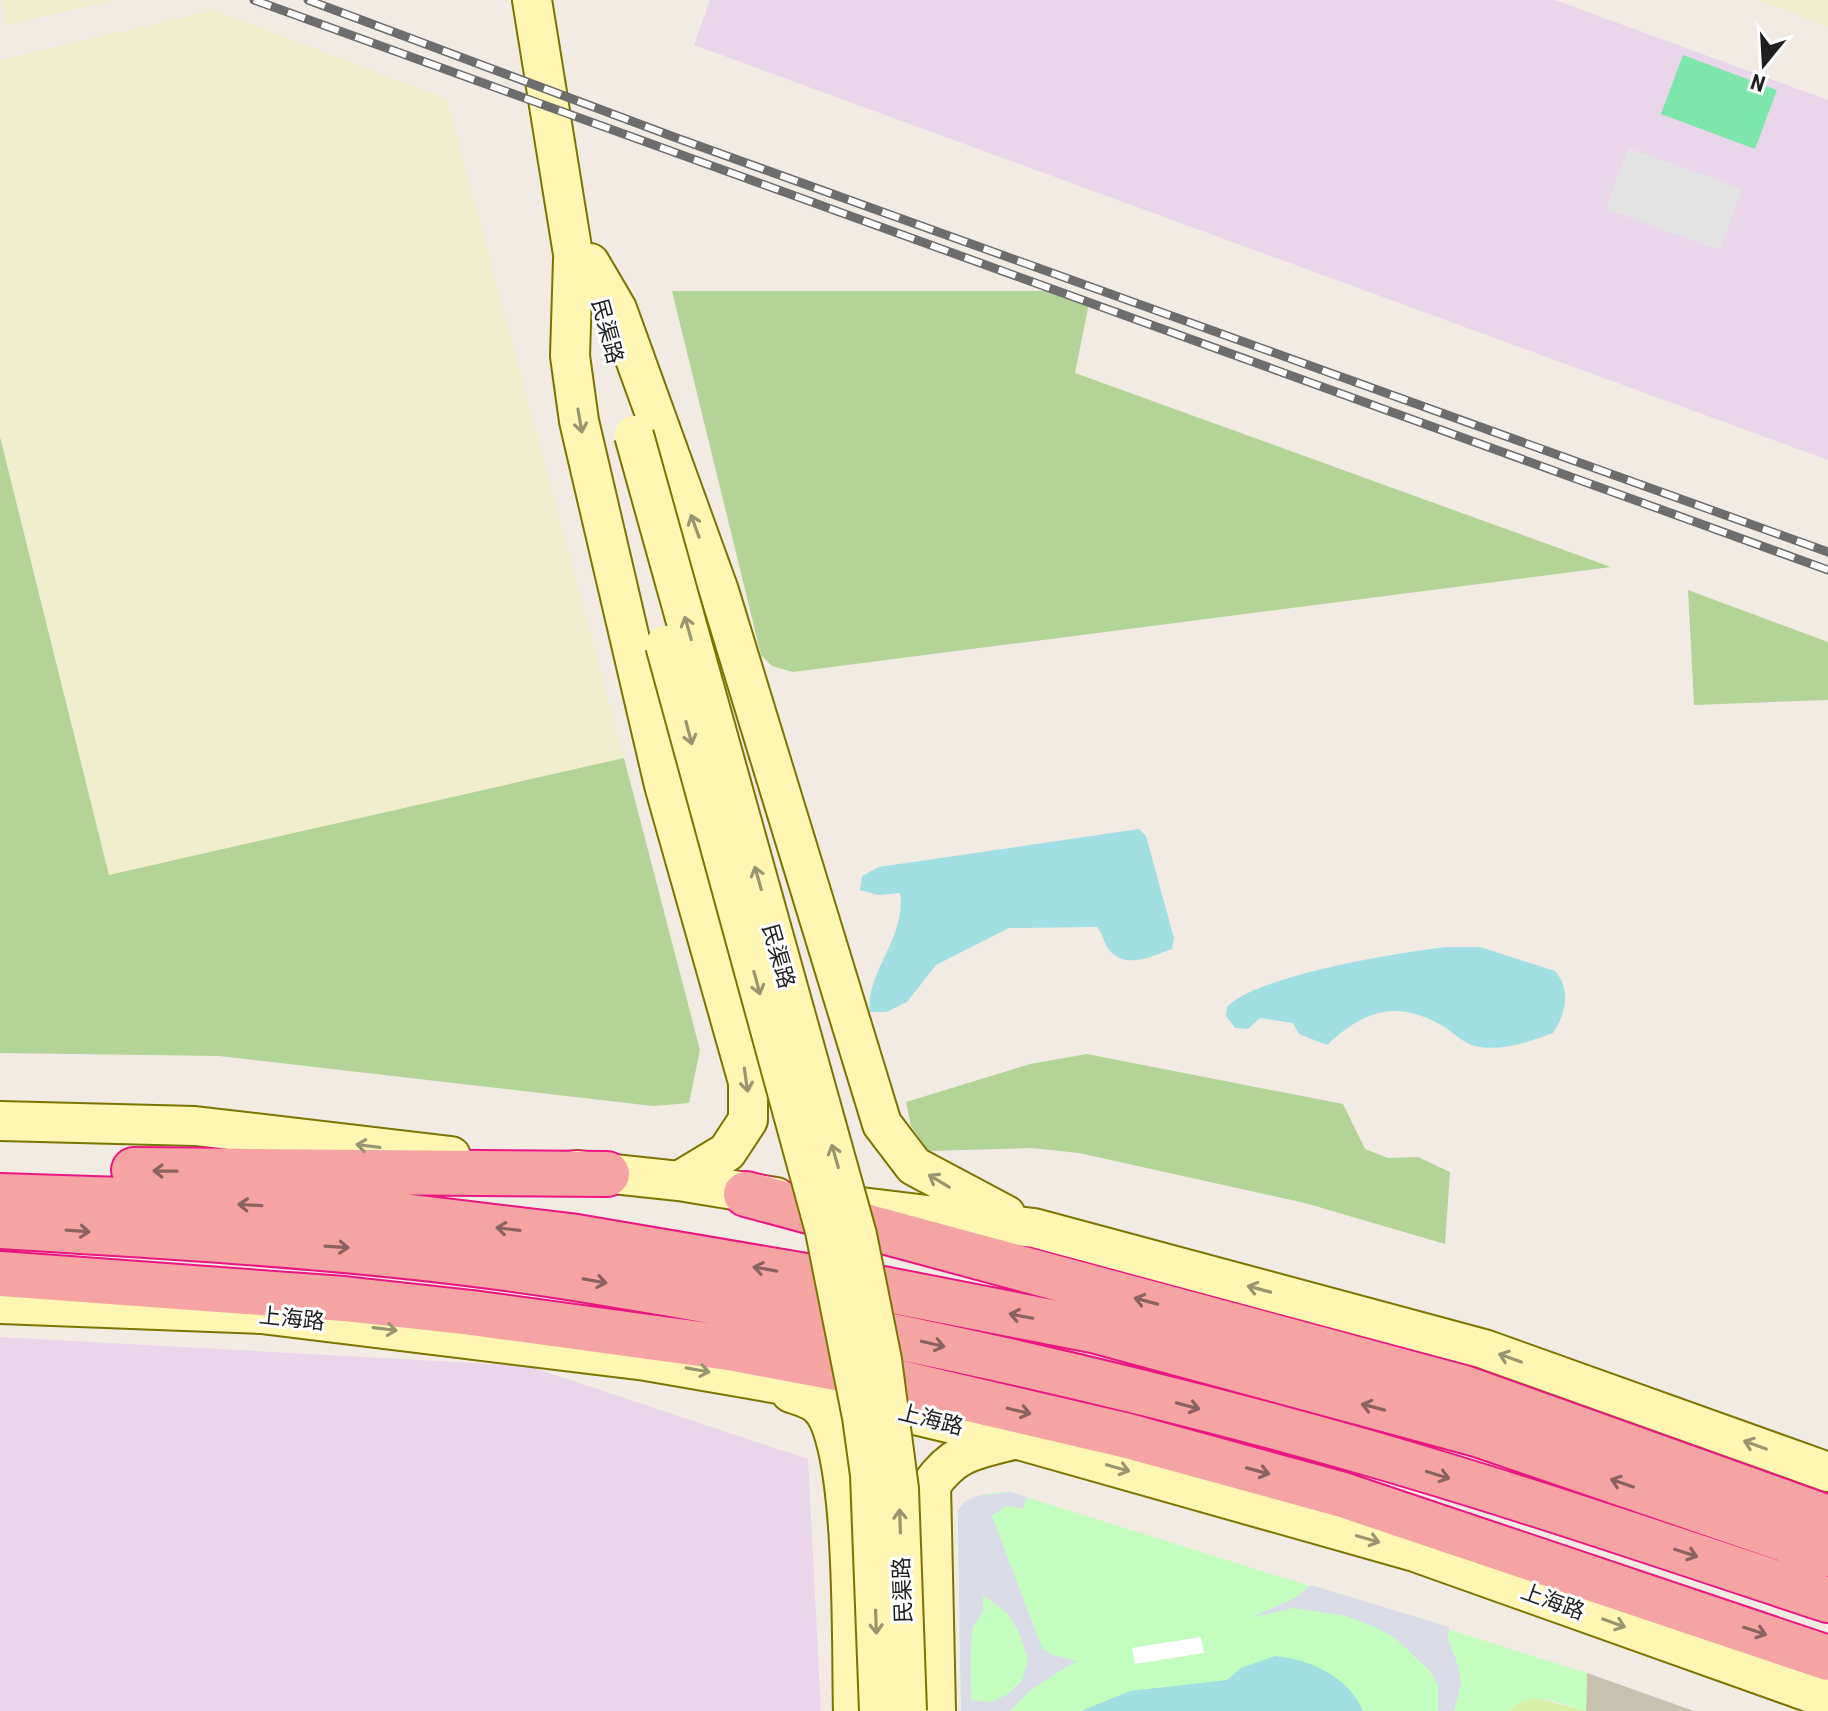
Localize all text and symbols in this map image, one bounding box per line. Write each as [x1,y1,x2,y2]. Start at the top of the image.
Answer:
north arrow [1724,24,1804,104]
text: N [1748,69,1768,97]
street label: 民渠路 [587,296,628,366]
one-way arrow [573,408,588,433]
one-way arrow [687,514,701,539]
one-way arrow [680,615,695,641]
one-way arrow [683,719,698,745]
one-way arrow [750,866,765,892]
street label: 民渠路 [757,921,800,991]
one-way arrow [751,970,766,996]
one-way arrow [739,1067,754,1092]
one-way arrow [355,1139,382,1154]
one-way arrow [827,1143,842,1169]
one-way arrow [152,1163,179,1179]
one-way arrow [928,1173,951,1189]
one-way arrow [237,1197,264,1212]
one-way arrow [496,1221,521,1236]
one-way arrow [64,1224,91,1239]
one-way arrow [323,1240,350,1255]
one-way arrow [753,1260,778,1275]
one-way arrow [582,1275,607,1290]
one-way arrow [1247,1280,1273,1295]
one-way arrow [1133,1293,1159,1308]
street label: 上海路 [258,1303,326,1334]
one-way arrow [1009,1308,1034,1323]
one-way arrow [372,1322,397,1337]
one-way arrow [920,1337,946,1352]
one-way arrow [1498,1350,1522,1364]
one-way arrow [685,1363,710,1378]
street label: 上海路 [896,1399,966,1440]
one-way arrow [1174,1399,1200,1414]
one-way arrow [1361,1399,1387,1414]
one-way arrow [1006,1404,1031,1419]
one-way arrow [1742,1437,1767,1452]
one-way arrow [1104,1461,1130,1476]
one-way arrow [1244,1465,1270,1480]
one-way arrow [1425,1468,1451,1483]
one-way arrow [1610,1474,1635,1489]
one-way arrow [892,1508,907,1535]
one-way arrow [1354,1532,1380,1547]
one-way arrow [1673,1547,1698,1562]
street label: 民渠路 [889,1557,916,1623]
street label: 上海路 [1518,1578,1588,1625]
one-way arrow [868,1608,883,1635]
one-way arrow [1601,1616,1626,1631]
one-way arrow [1742,1624,1768,1639]

